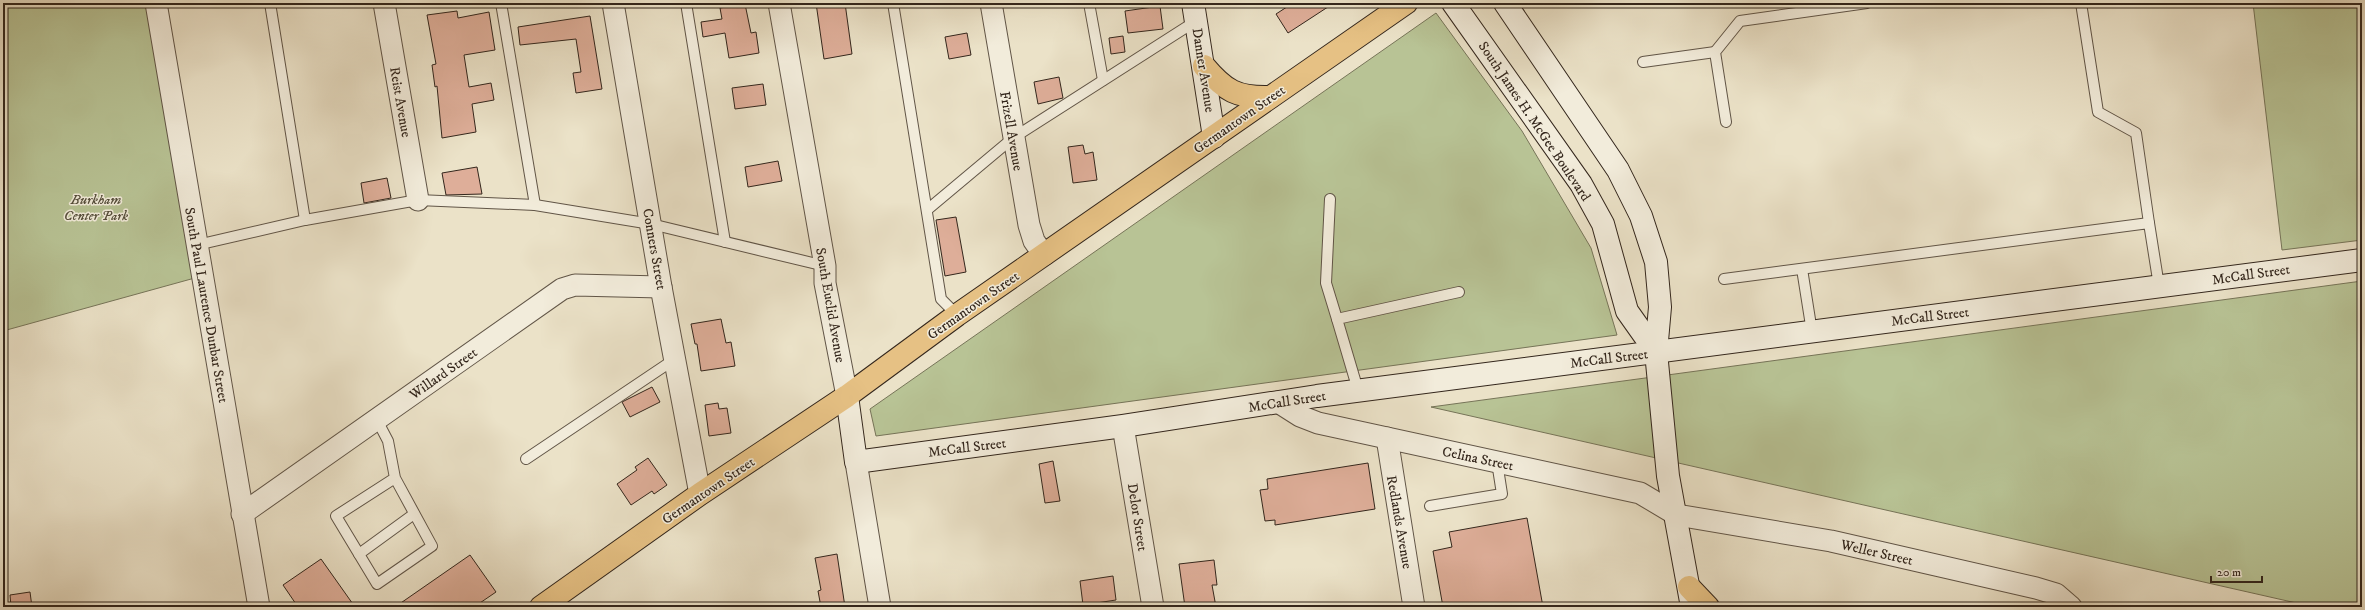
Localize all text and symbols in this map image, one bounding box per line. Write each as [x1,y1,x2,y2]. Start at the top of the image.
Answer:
street label: Danner Avenue [1187,27,1219,114]
street label: South James H. McGee Boulevard [1474,38,1594,205]
street label: Reist Avenue [385,66,415,139]
street label: Germantown Street [1190,81,1289,158]
street label: Frizell Avenue [995,90,1027,173]
park label: Burkham Center Park [64,191,128,225]
street label: South Paul Laurence Dunbar Street [180,206,232,405]
street label: Conners Street [638,207,670,292]
street label: South Euclid Avenue [811,246,849,364]
street label: McCall Street [2211,261,2292,289]
street label: Germantown Street [924,267,1023,344]
street label: McCall Street [1890,303,1971,331]
street label: Willard Street [405,343,482,404]
street label: McCall Street [1569,345,1650,373]
street label: McCall Street [1247,387,1328,417]
street label: McCall Street [927,434,1008,462]
street label: Celina Street [1441,443,1516,475]
street label: Germantown Street [659,453,759,529]
street label: Redlands Avenue [1382,474,1416,570]
street label: Delor Street [1123,482,1151,553]
street label: Weller Street [1838,536,1915,570]
scale bar [2211,558,2262,584]
text: 20 m [2217,565,2241,580]

